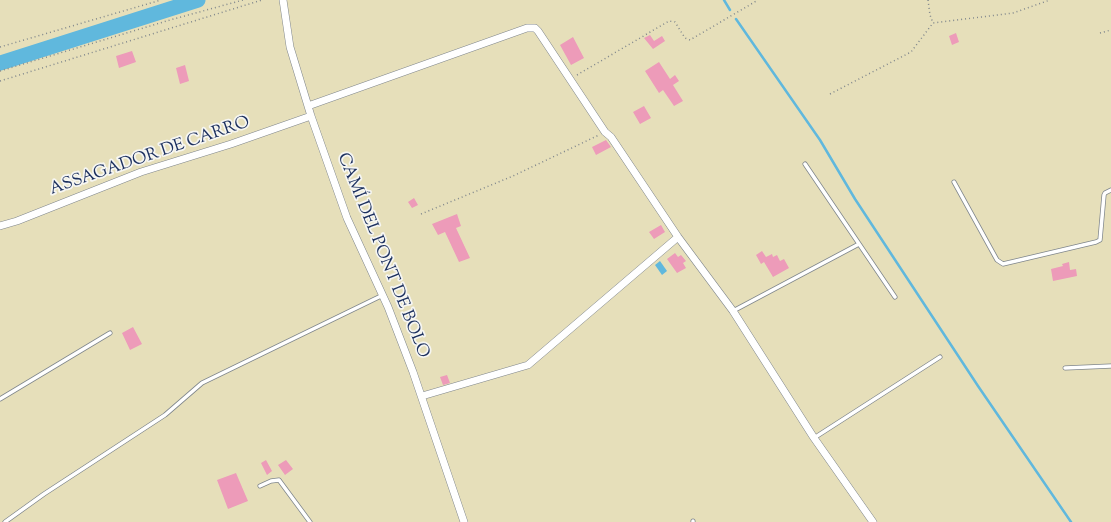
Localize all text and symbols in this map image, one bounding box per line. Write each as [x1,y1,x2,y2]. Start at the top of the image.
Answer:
street label: ASSAGADOR DE CARRO [47,113,253,201]
street label: CAMÍ DEL PONT DE BOLO [331,150,433,362]

